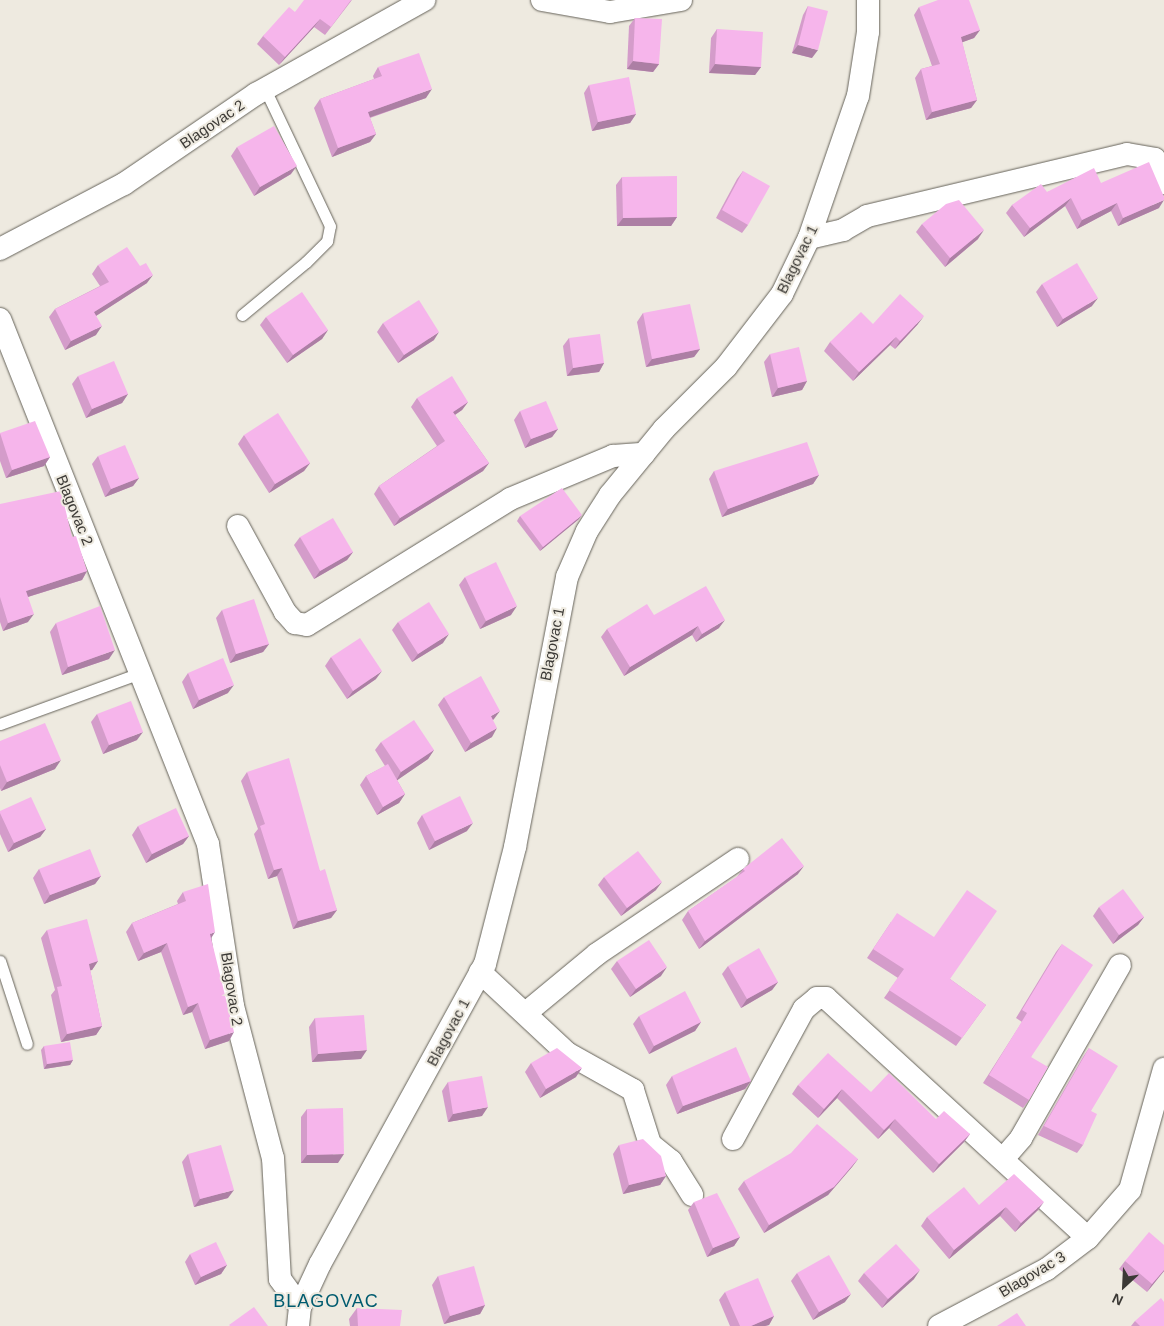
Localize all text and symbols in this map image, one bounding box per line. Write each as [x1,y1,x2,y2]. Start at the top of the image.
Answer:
street label: Blagovac 2 [176,96,248,152]
street label: Blagovac 1 [773,222,821,296]
street label: Blagovac 2 [53,472,97,548]
street label: Blagovac 1 [536,606,568,682]
street label: Blagovac 2 [217,951,247,1027]
street label: Blagovac 1 [423,995,473,1069]
street label: Blagovac 3 [996,1247,1068,1301]
north arrow [1099,1261,1149,1311]
district label: BLAGOVAC [272,1290,380,1312]
text: N [1110,1290,1126,1309]

